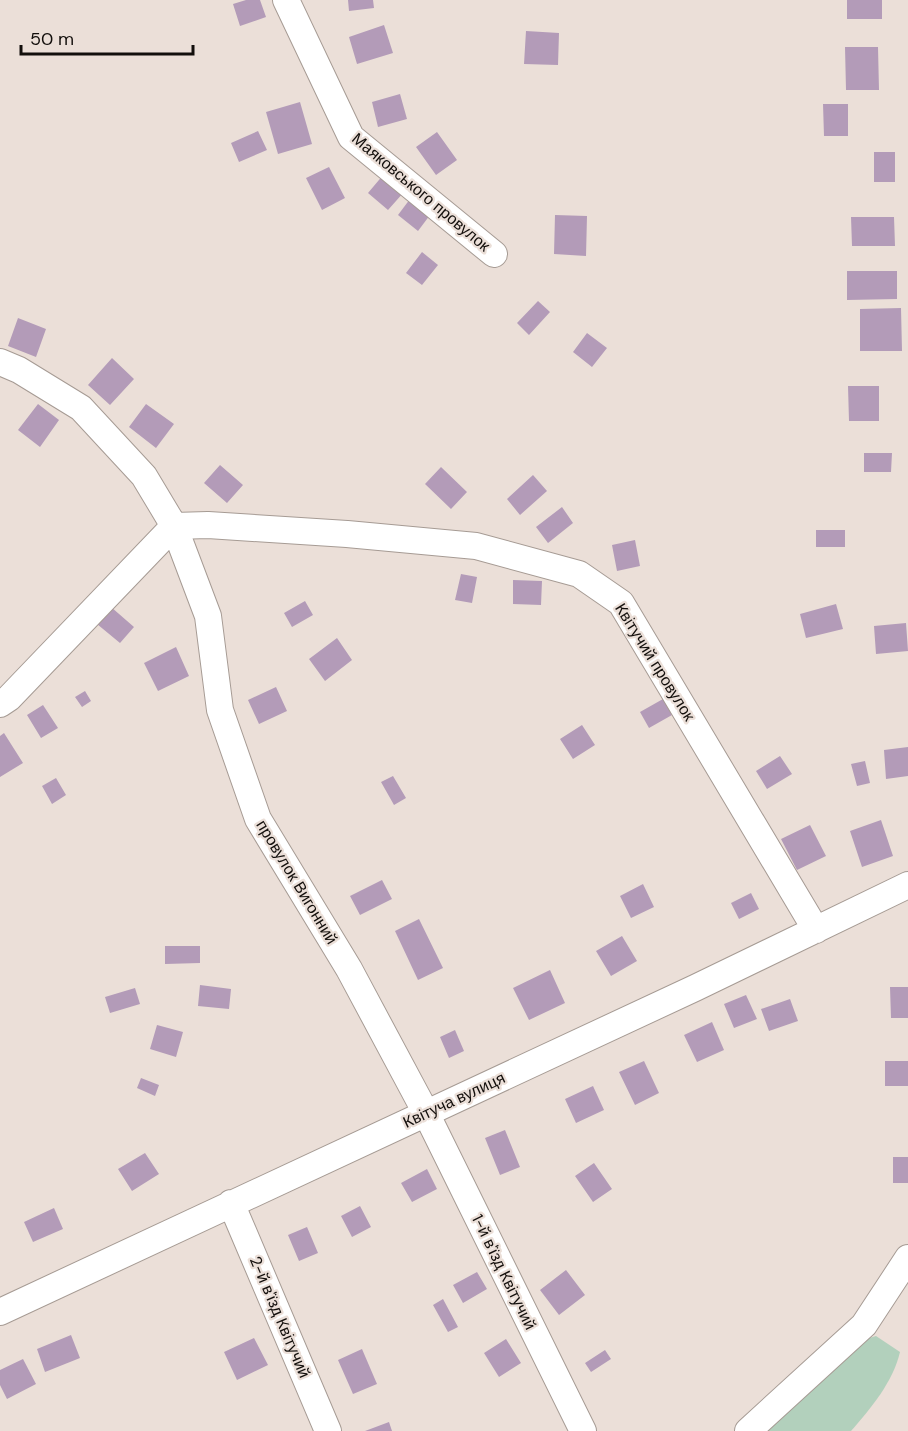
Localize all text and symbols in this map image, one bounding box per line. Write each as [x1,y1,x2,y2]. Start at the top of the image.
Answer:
scale bar [21,18,194,56]
text: 50 m [30,27,74,51]
street label: Маяковського провулок [348,128,495,257]
street label: Квітучий провулок [610,599,700,726]
street label: провулок Вигонний [252,816,342,948]
street label: Квітуча вулиця [400,1067,508,1133]
street label: 1-й в'їзд Квітучий [467,1211,541,1333]
street label: 2-й в'їзд Квітучий [245,1253,315,1381]

